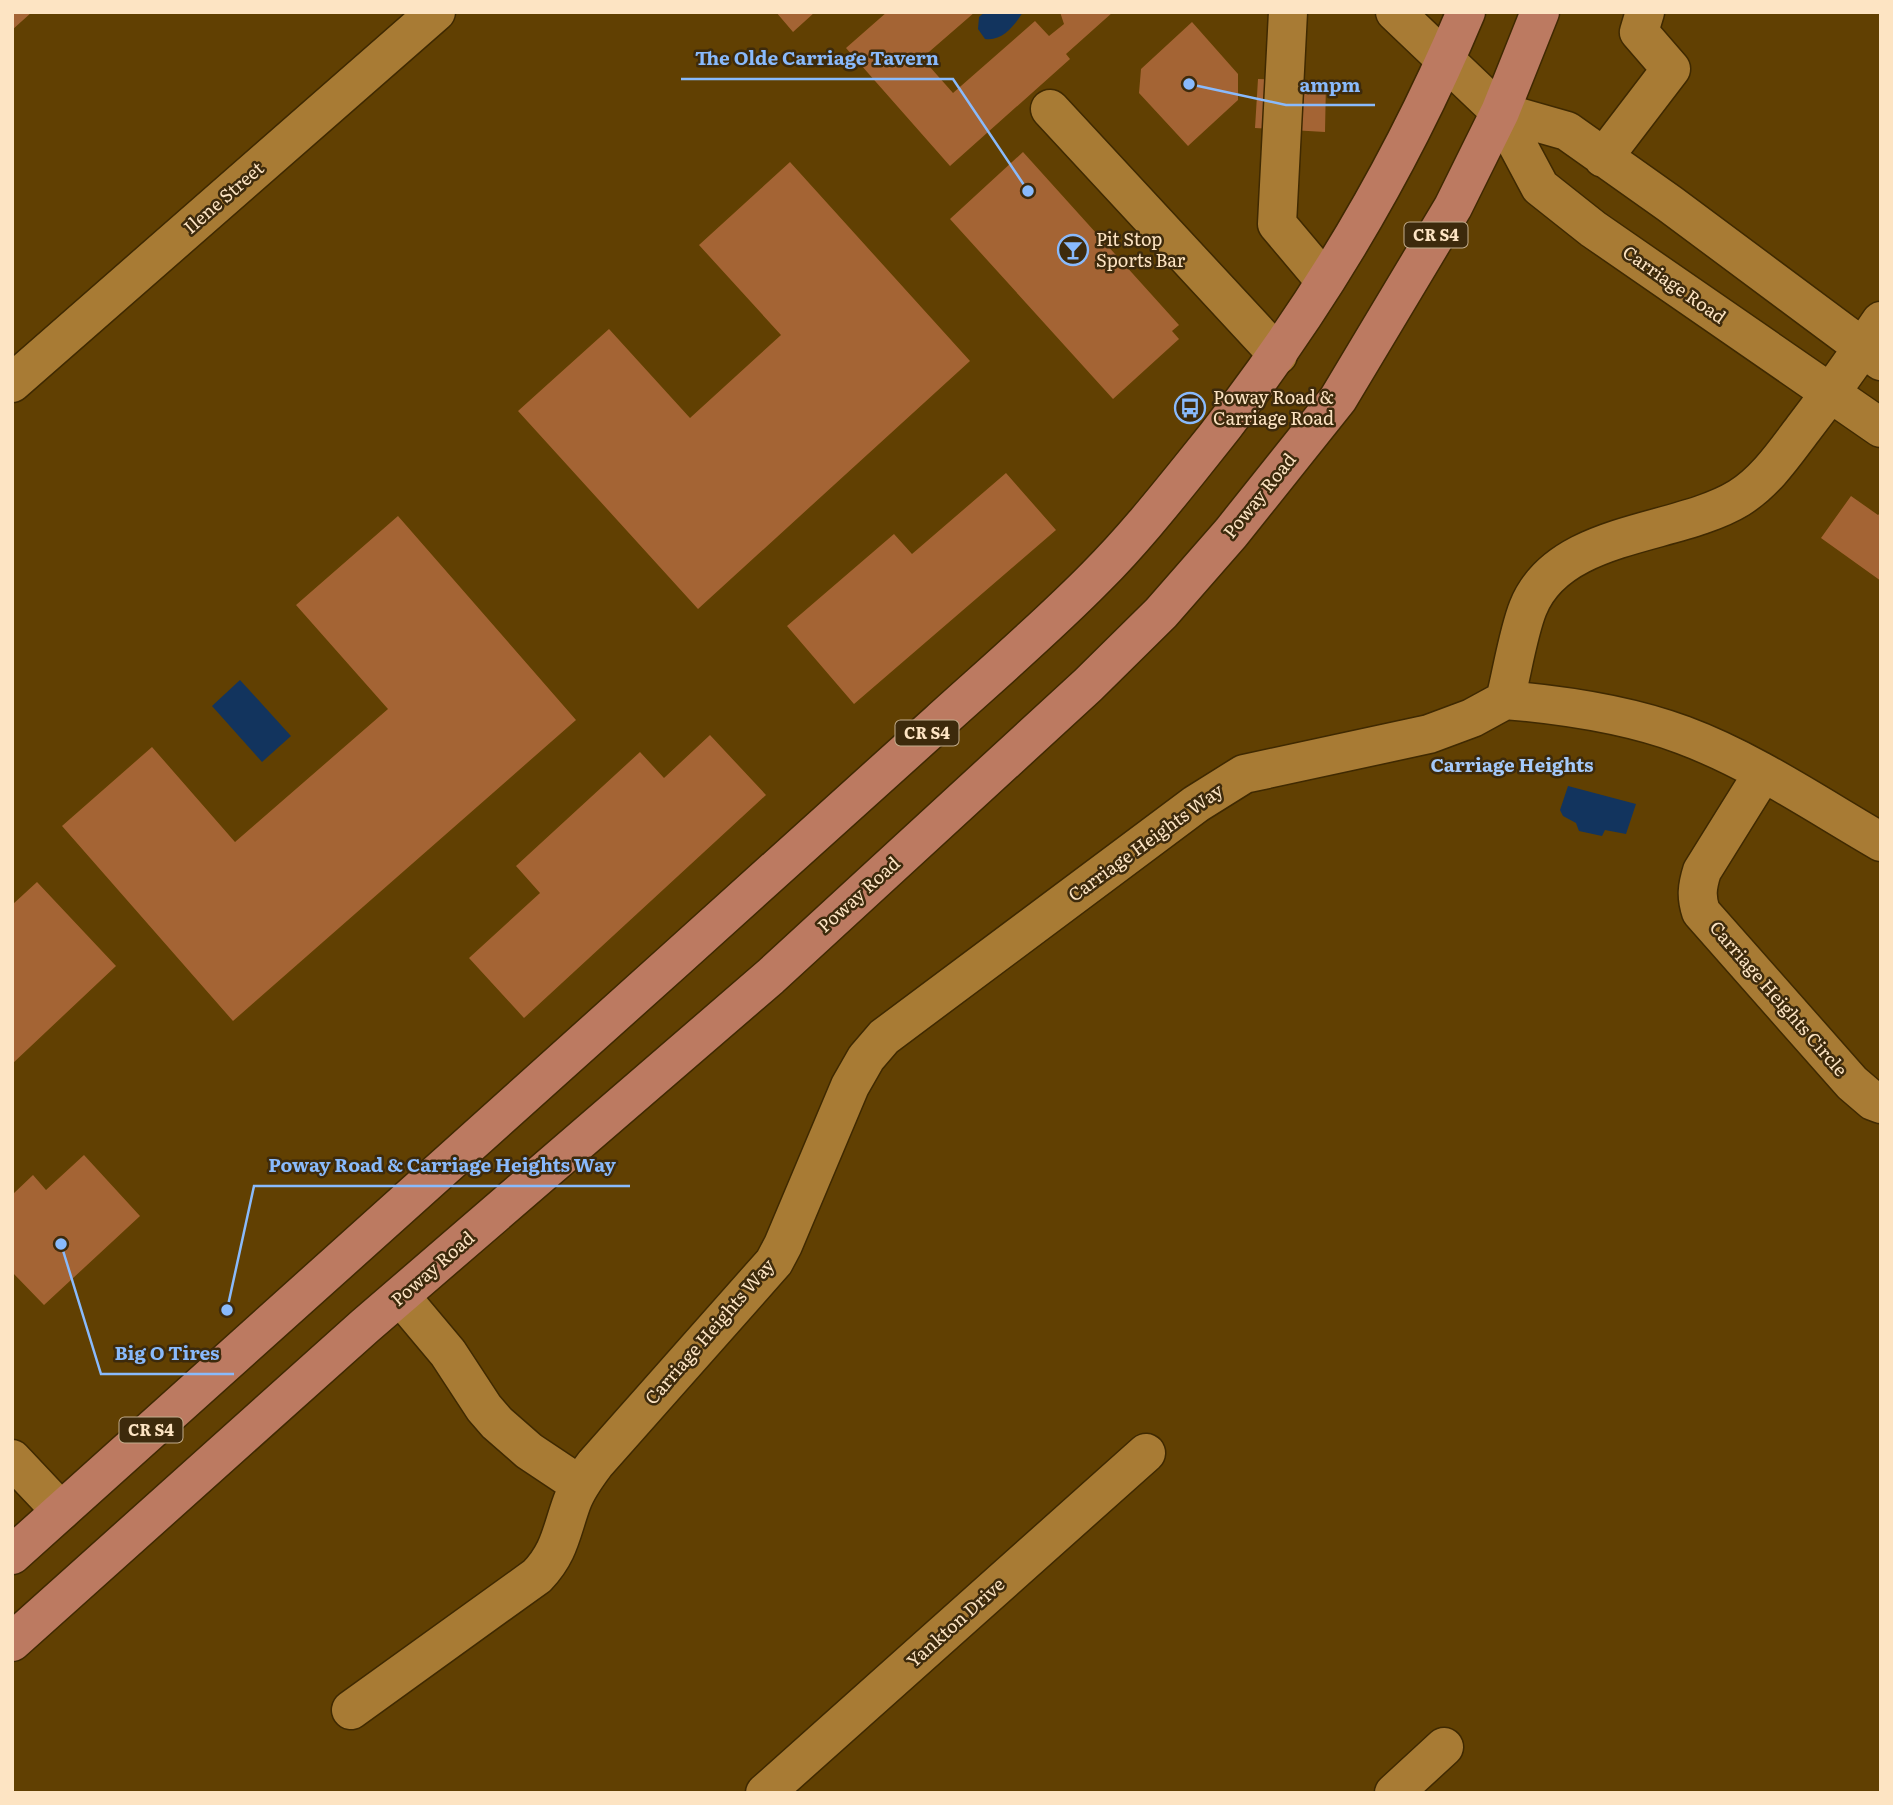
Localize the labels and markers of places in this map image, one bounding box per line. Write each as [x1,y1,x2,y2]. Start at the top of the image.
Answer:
callout: The Olde Carriage Tavern [681,39,953,79]
callout: ampm [1286,65,1375,105]
place label: Pit Stop Sports Bar [1096,225,1186,273]
bar icon: Pit Stop Sports Bar [1056,233,1090,267]
place label: Poway Road & Carriage Road [1213,383,1334,431]
bus stop icon: Poway Road & Carriage Road [1173,391,1207,425]
callout: Poway Road & Carriage Heights Way [254,1146,630,1186]
callout: Big O Tires [101,1334,234,1374]

